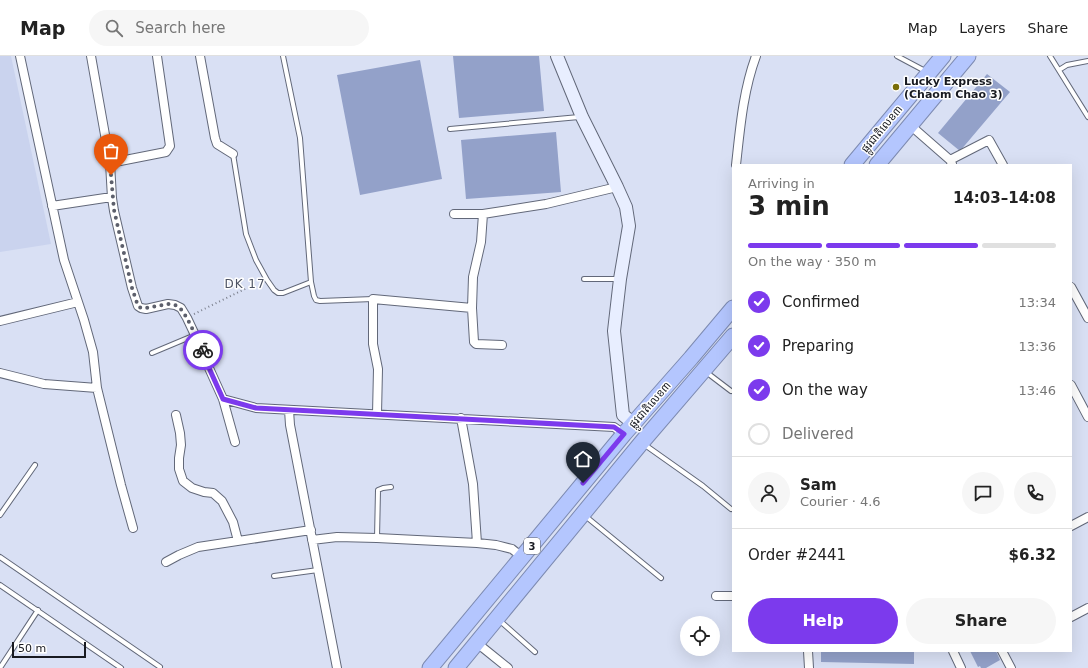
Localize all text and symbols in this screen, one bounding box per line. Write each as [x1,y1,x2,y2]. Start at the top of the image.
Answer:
search box [89,10,369,46]
text: Map [20,17,65,39]
icon: search [103,17,125,39]
text: Search here [135,19,225,37]
text: Map [908,20,937,36]
text: Layers [959,20,1006,36]
text: Share [1028,20,1068,36]
place label: Lucky Express (Chaom Chao 3) [904,75,1003,101]
marker: Lucky Express (Chaom Chao 3) [891,82,901,92]
street label: ផ្លូវជាតិលេខ៣ [858,102,908,157]
pin [94,134,128,175]
icon: bag [100,140,122,162]
text: Arriving in [748,176,815,191]
text: 14:03–14:08 [953,189,1056,207]
text: 3 min [748,191,830,221]
text: On the way · 350 m [748,254,876,269]
district label: DK 17 [224,277,266,291]
icon: check [748,291,770,313]
text: Confirmed [782,293,860,311]
text: 13:34 [1019,295,1056,310]
courier [183,330,223,370]
icon: check [748,335,770,357]
text: Preparing [782,337,854,355]
icon: bike [192,339,214,361]
text: 13:36 [1019,339,1056,354]
street label: ផ្លូវជាតិលេខ៣ [626,379,676,433]
icon: check [748,379,770,401]
text: On the way [782,381,868,399]
text: 13:46 [1019,383,1056,398]
text: Delivered [782,425,854,443]
pin [566,442,600,483]
icon: home [572,448,594,470]
button: person [748,472,790,514]
button: chat [962,472,1004,514]
button: phone [1014,472,1056,514]
text: Sam [800,476,837,494]
text: Courier · 4.6 [800,494,881,509]
road number: 3 [524,538,540,554]
text: Order #2441 [748,546,846,564]
text: $6.32 [1009,546,1056,564]
button: Help [748,598,898,644]
button: Share [906,598,1056,644]
map controls [680,616,720,656]
button: locate [680,616,720,656]
scale bar [12,640,86,659]
text: 50 m [18,642,46,655]

